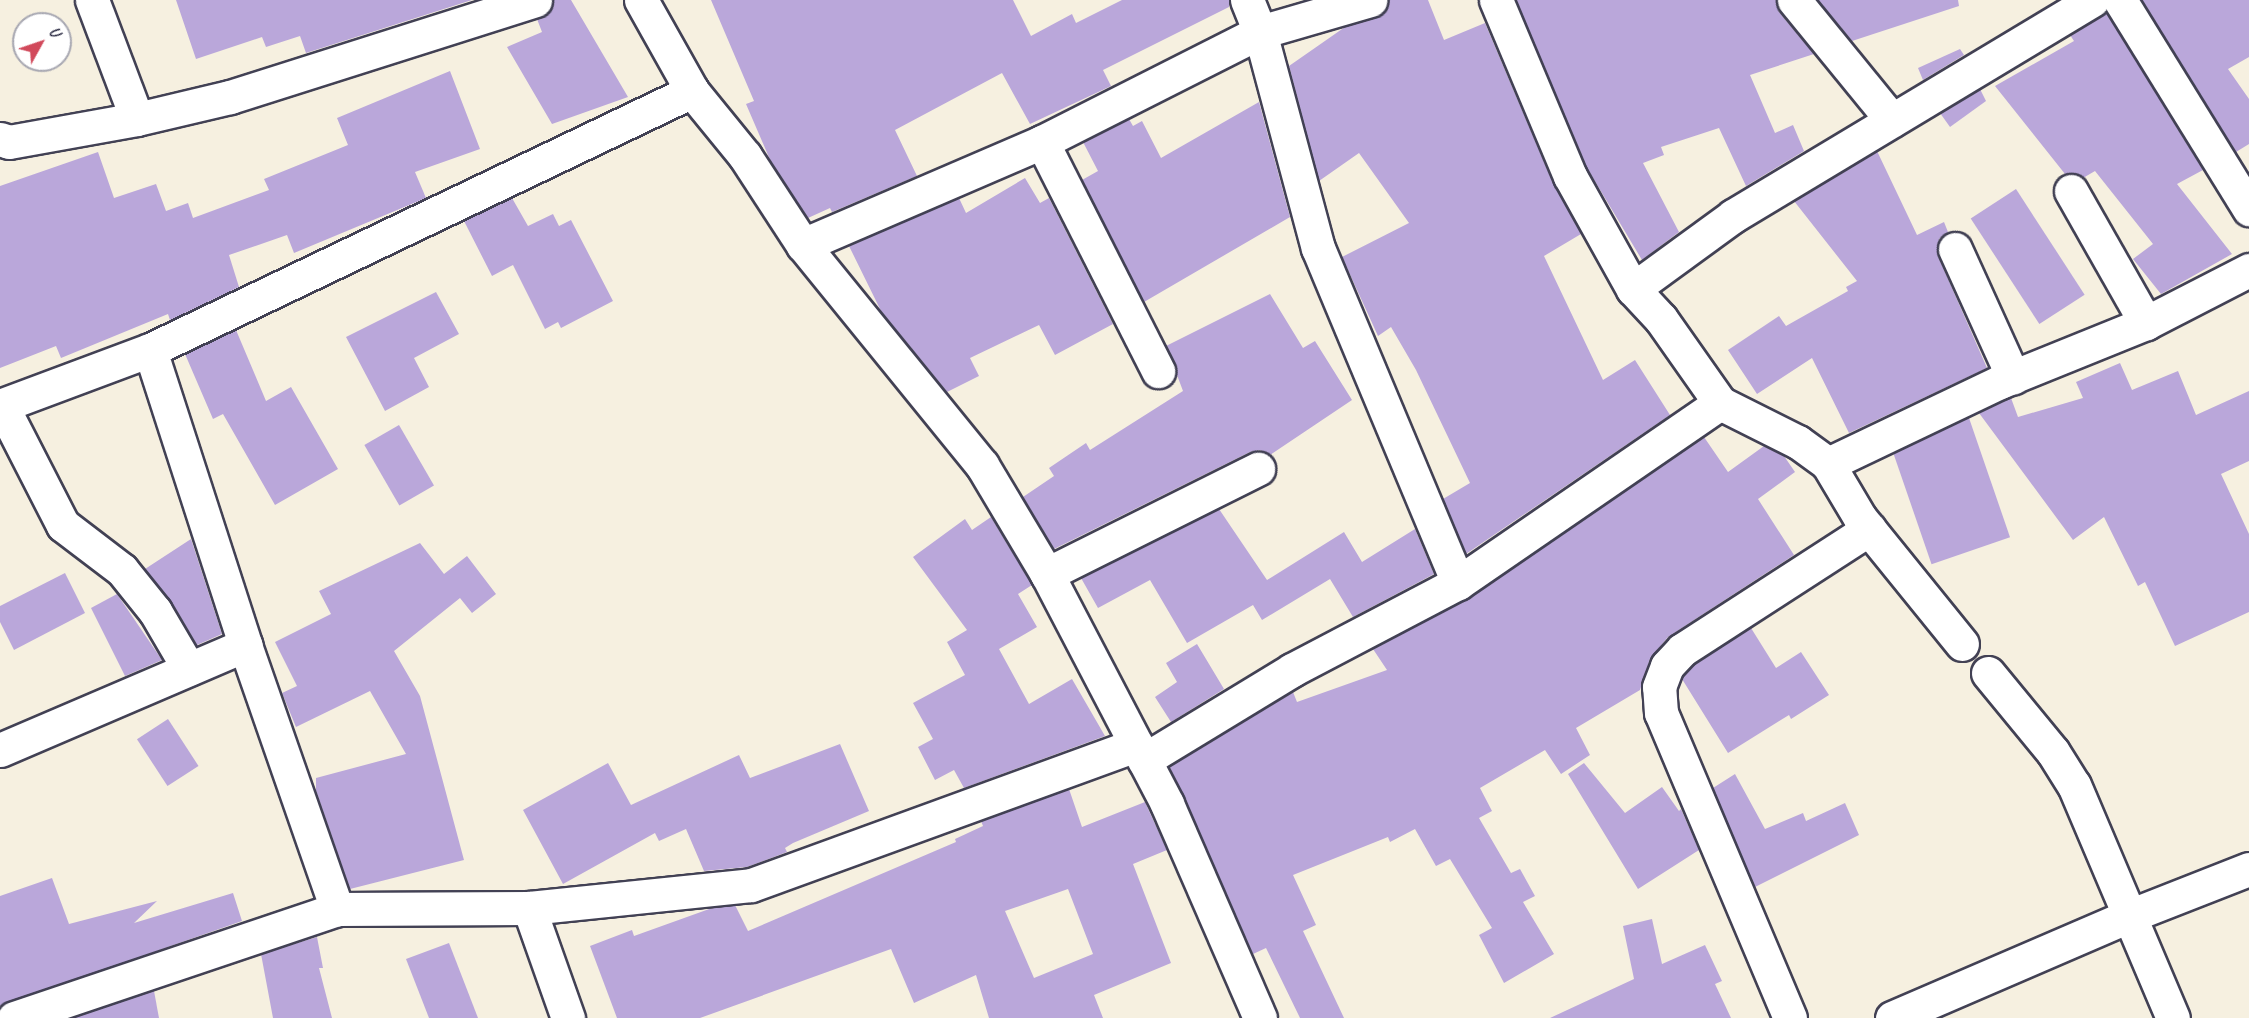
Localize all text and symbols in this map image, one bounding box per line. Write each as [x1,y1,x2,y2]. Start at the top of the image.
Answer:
north arrow [12,12,72,72]
text: U [44,22,64,41]

